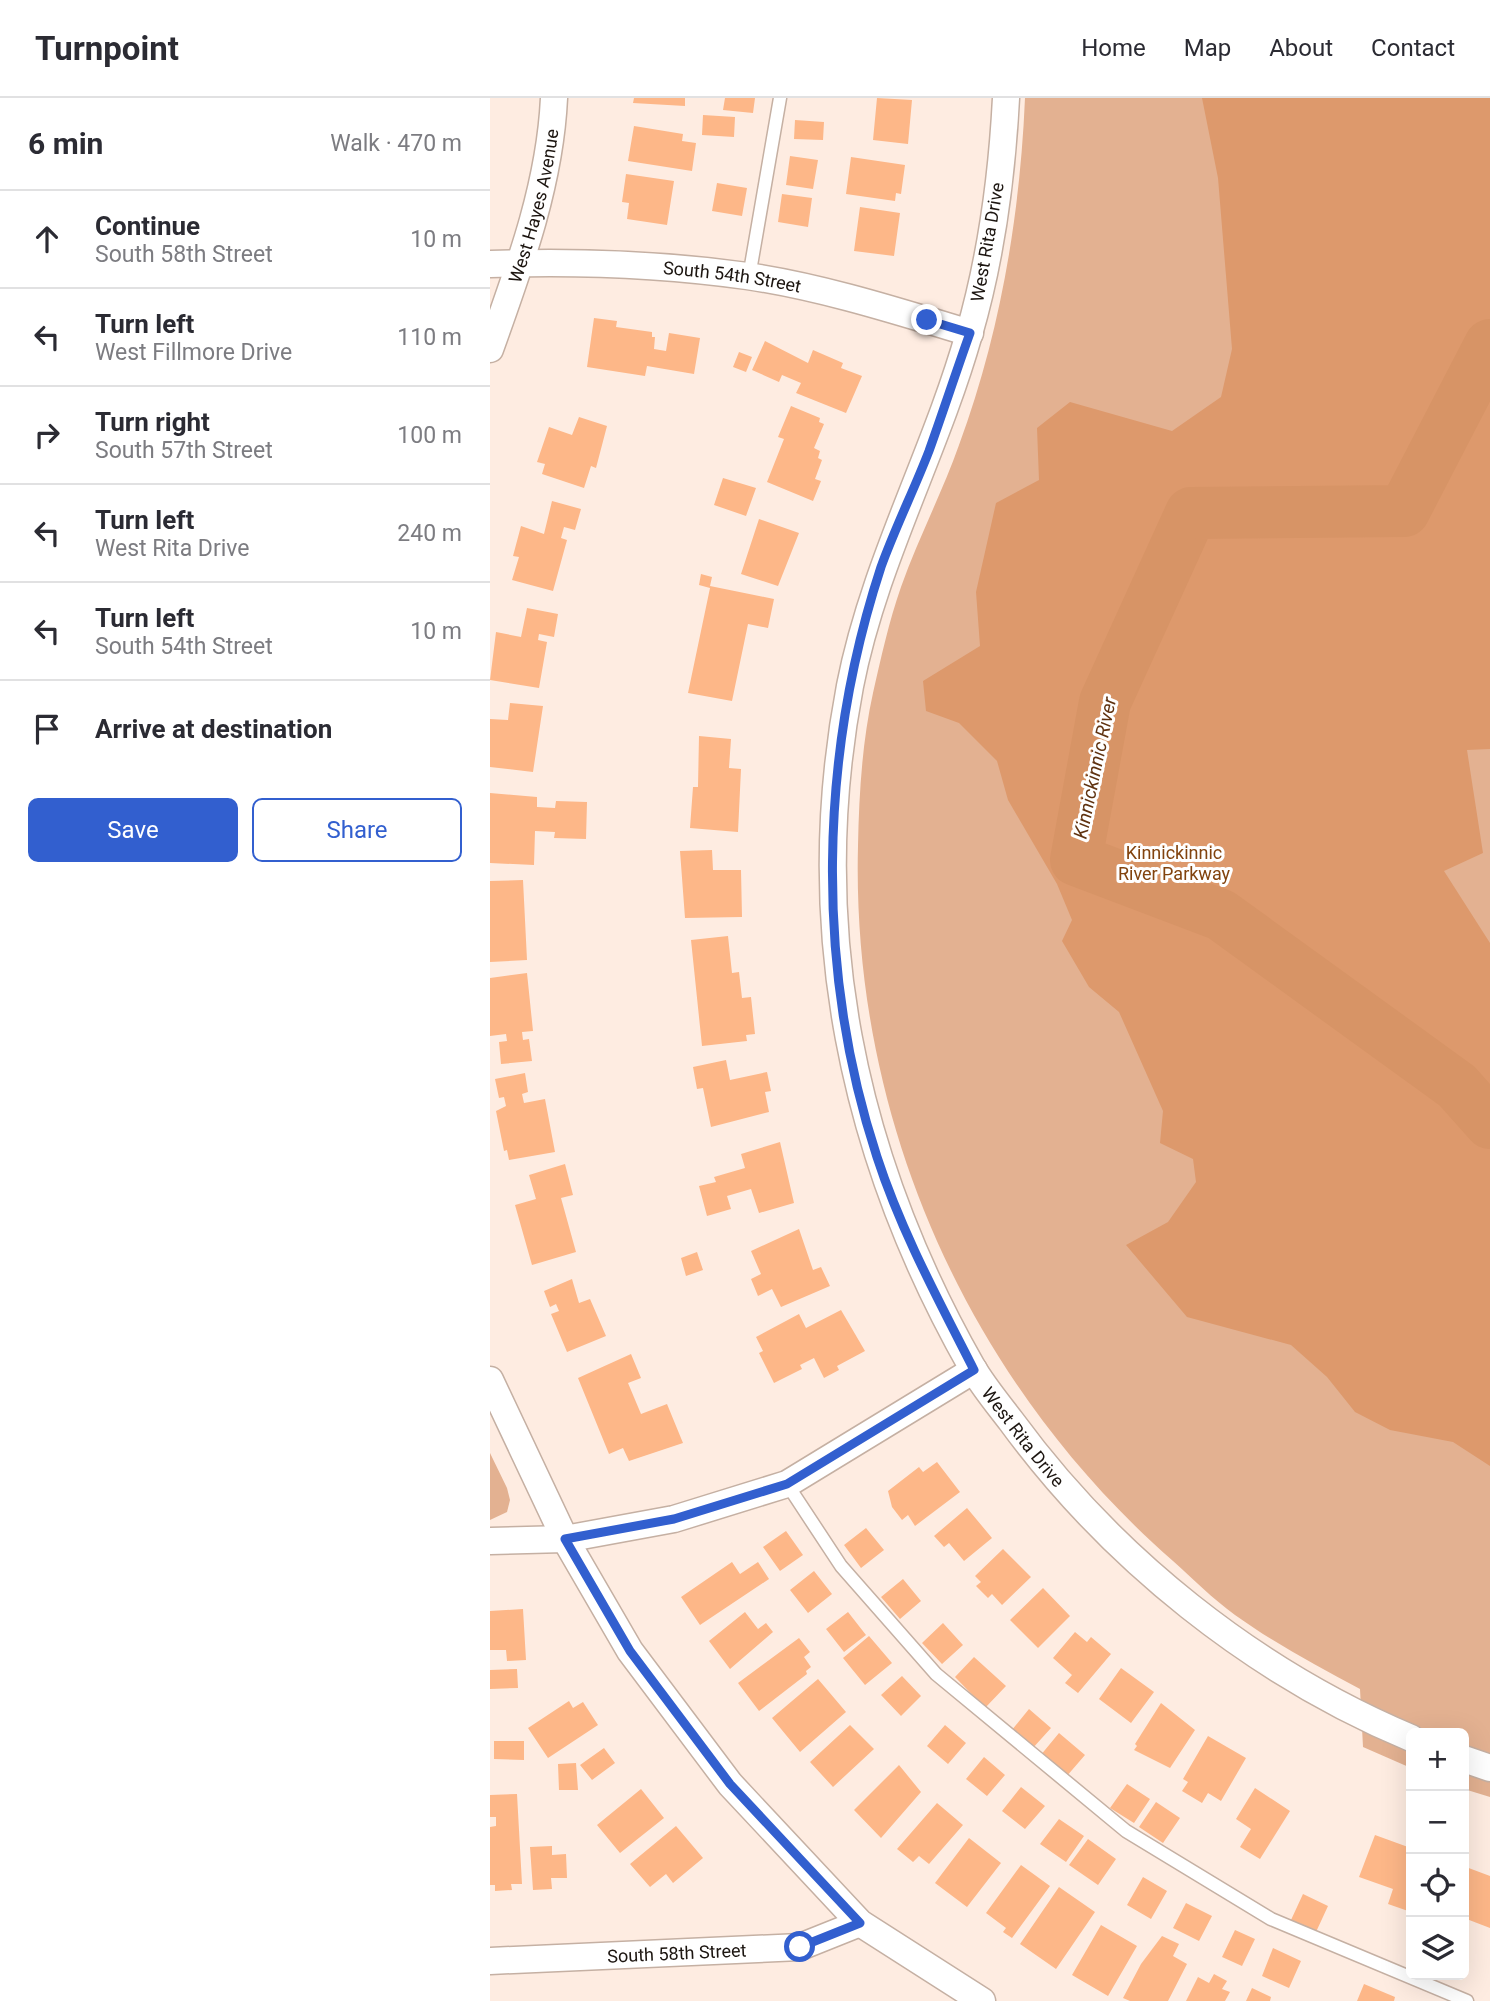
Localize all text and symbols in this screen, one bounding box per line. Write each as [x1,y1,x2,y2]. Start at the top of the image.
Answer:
text: Turnpoint [35,29,179,68]
text: Home [1081,34,1146,62]
text: Map [1184,34,1231,62]
text: About [1269,34,1333,62]
text: Contact [1371,34,1455,62]
text: 6 min [28,126,103,161]
street label: West Hayes Avenue [504,128,562,285]
text: Walk · 470 m [330,130,462,157]
street label: West Rita Drive [966,181,1008,303]
text: Continue [95,211,200,241]
icon: ahead [28,220,66,258]
text: 10 m [410,226,462,253]
text: South 58th Street [95,241,273,268]
street label: South 54th Street [662,257,803,296]
route end [911,304,942,335]
text: Turn left [95,309,194,339]
icon: left [28,318,66,356]
text: 110 m [397,324,462,351]
text: West Fillmore Drive [95,339,292,366]
text: Turn right [95,407,210,437]
icon: right [28,416,66,454]
text: 100 m [397,422,462,449]
text: South 57th Street [95,437,273,464]
text: Turn left [95,505,194,535]
icon: left [28,514,66,552]
text: 240 m [397,520,462,547]
text: West Rita Drive [95,535,250,562]
text: Turn left [95,603,194,633]
icon: left [28,612,66,650]
text: 10 m [410,618,462,645]
text: South 54th Street [95,633,273,660]
water label: Kinnickinnic River [1069,694,1121,841]
icon: arrive [28,710,66,748]
text: Arrive at destination [95,714,332,744]
button: Save [28,798,238,862]
button: Share [252,798,462,862]
park label: Kinnickinnic River Parkway [1118,842,1231,884]
street label: West Rita Drive [978,1383,1069,1491]
map controls [1406,1728,1469,1980]
button: + [1406,1728,1469,1791]
button: − [1406,1791,1469,1854]
button: locate [1406,1854,1469,1917]
button: layers [1406,1917,1469,1980]
route start [784,1931,815,1962]
street label: South 58th Street [607,1939,747,1966]

